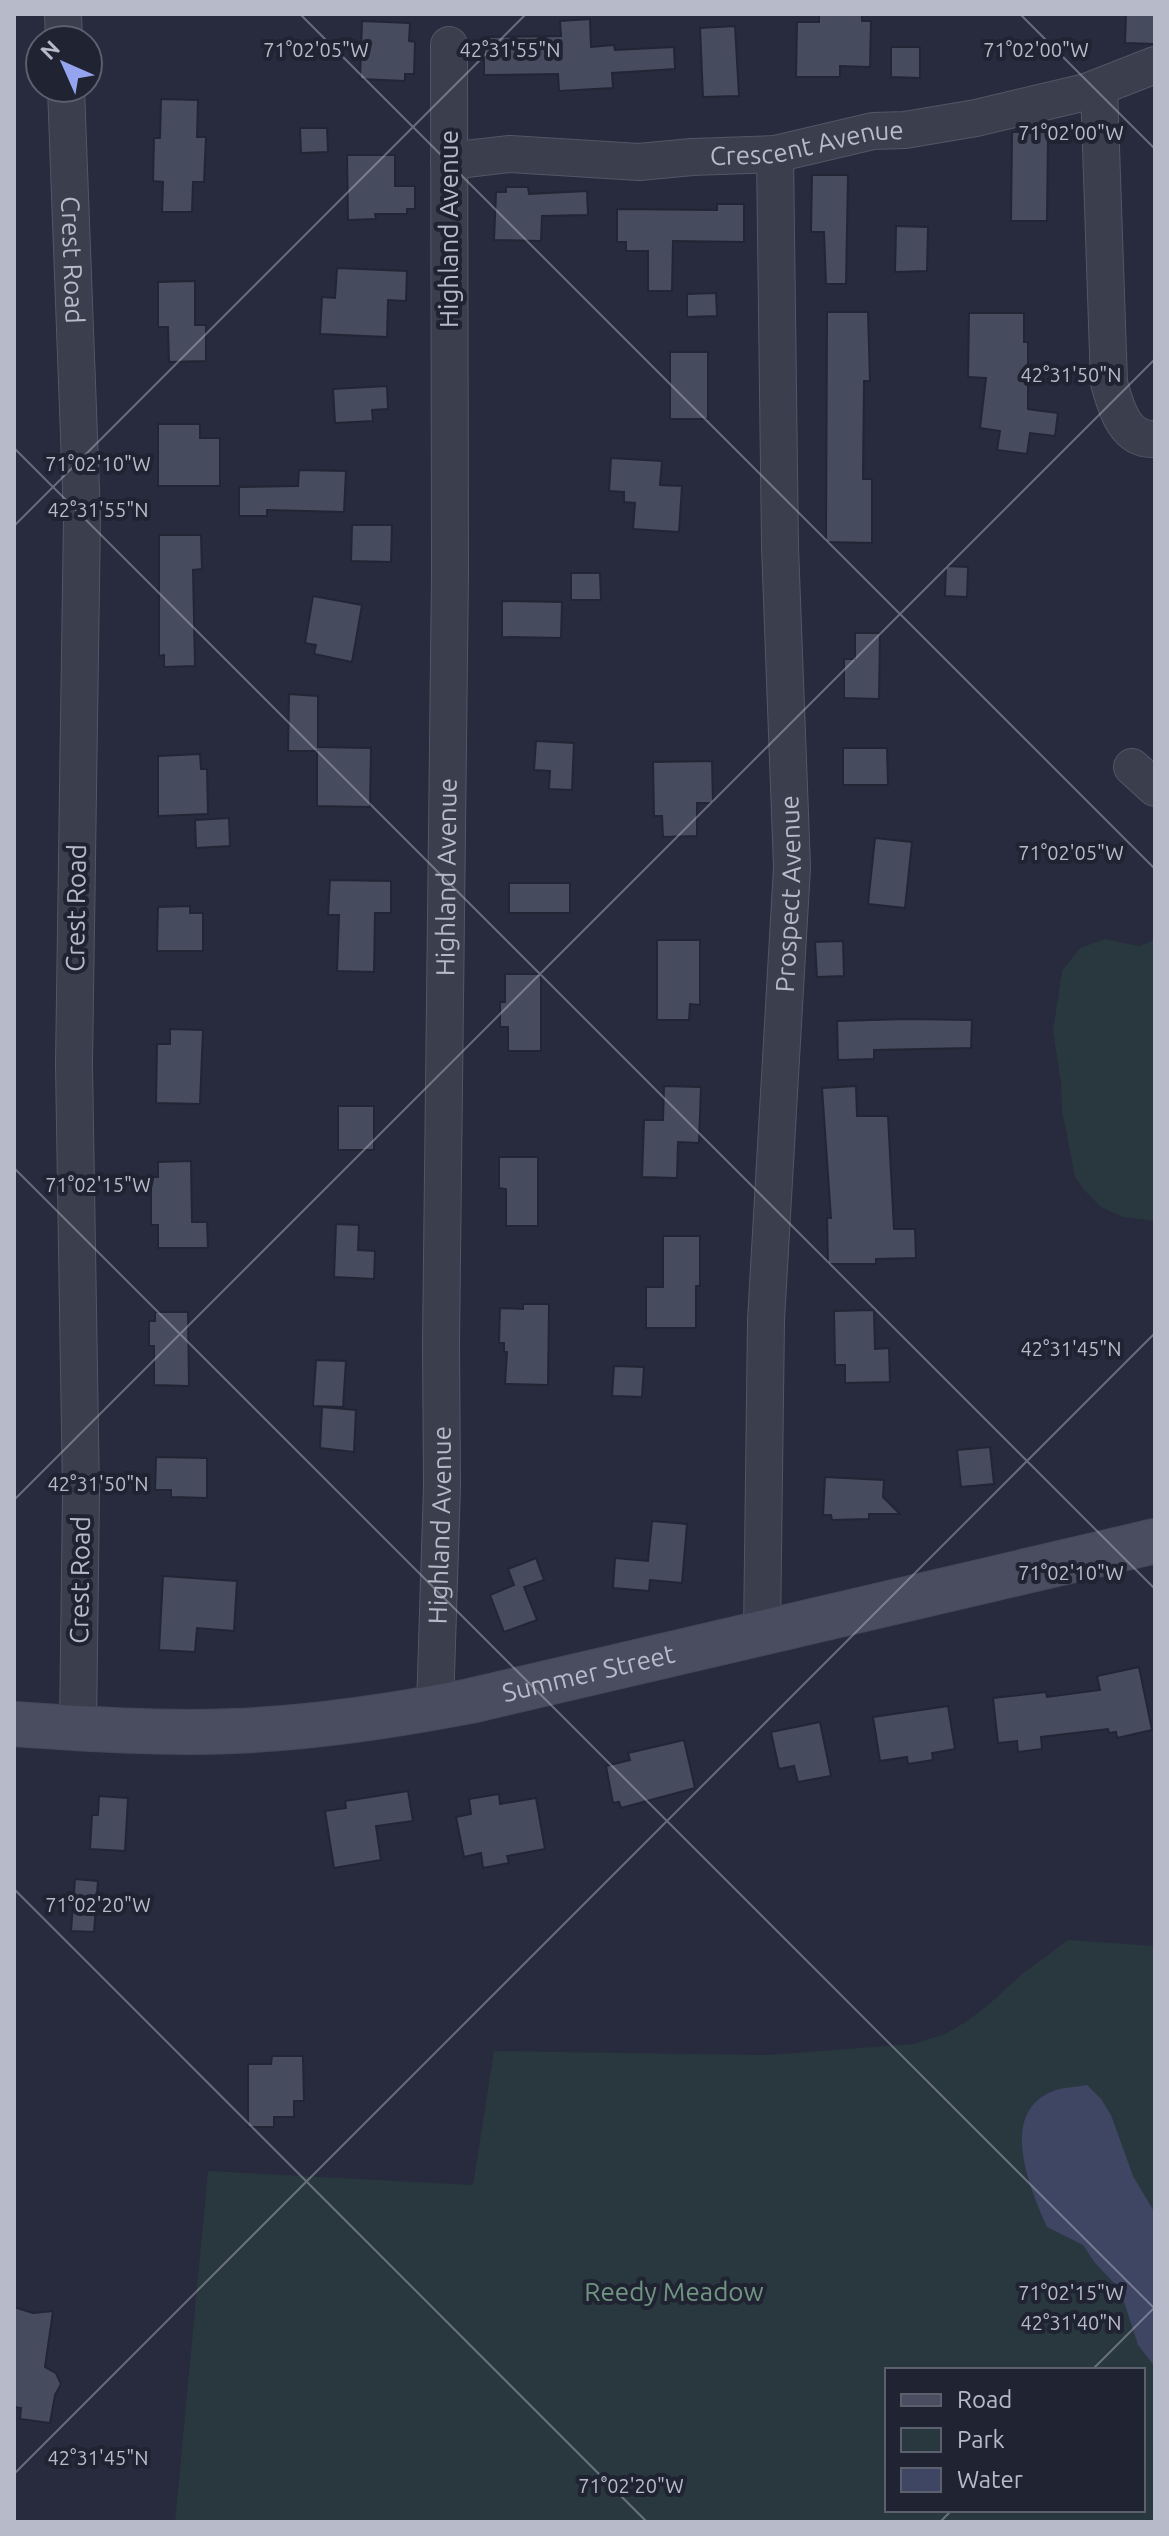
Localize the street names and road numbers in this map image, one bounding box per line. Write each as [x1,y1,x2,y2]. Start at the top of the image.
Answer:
street label: Crescent Avenue [709,115,904,170]
street label: Highland Avenue [434,130,463,328]
street label: Crest Road [56,196,90,324]
street label: Highland Avenue [430,778,462,976]
street label: Prospect Avenue [770,795,806,993]
street label: Crest Road [60,844,91,972]
street label: Highland Avenue [423,1426,456,1625]
street label: Crest Road [64,1516,95,1644]
street label: Summer Street [499,1639,677,1707]

